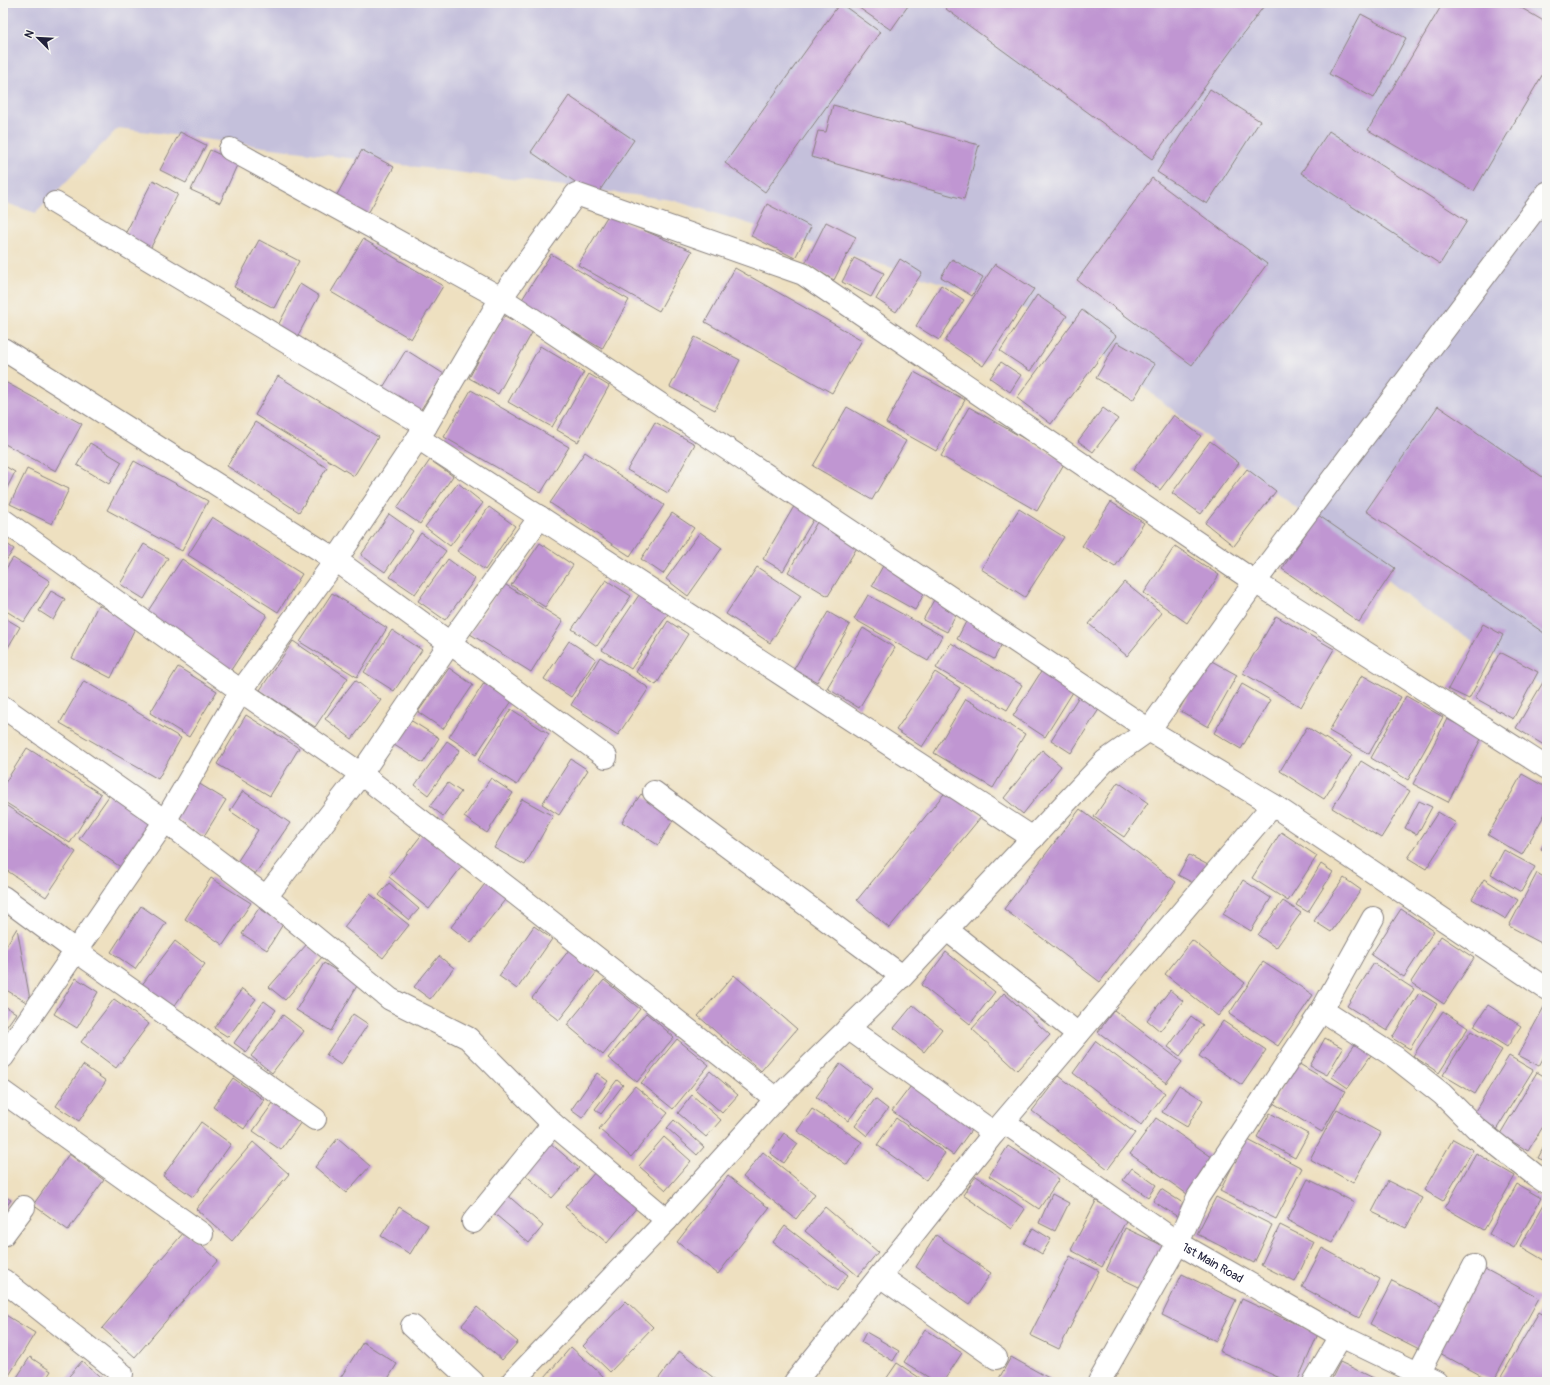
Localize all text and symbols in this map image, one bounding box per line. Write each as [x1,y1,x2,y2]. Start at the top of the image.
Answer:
north arrow [18,18,58,58]
text: N [22,28,37,40]
street label: 1st Main Road [1180,1239,1246,1286]

